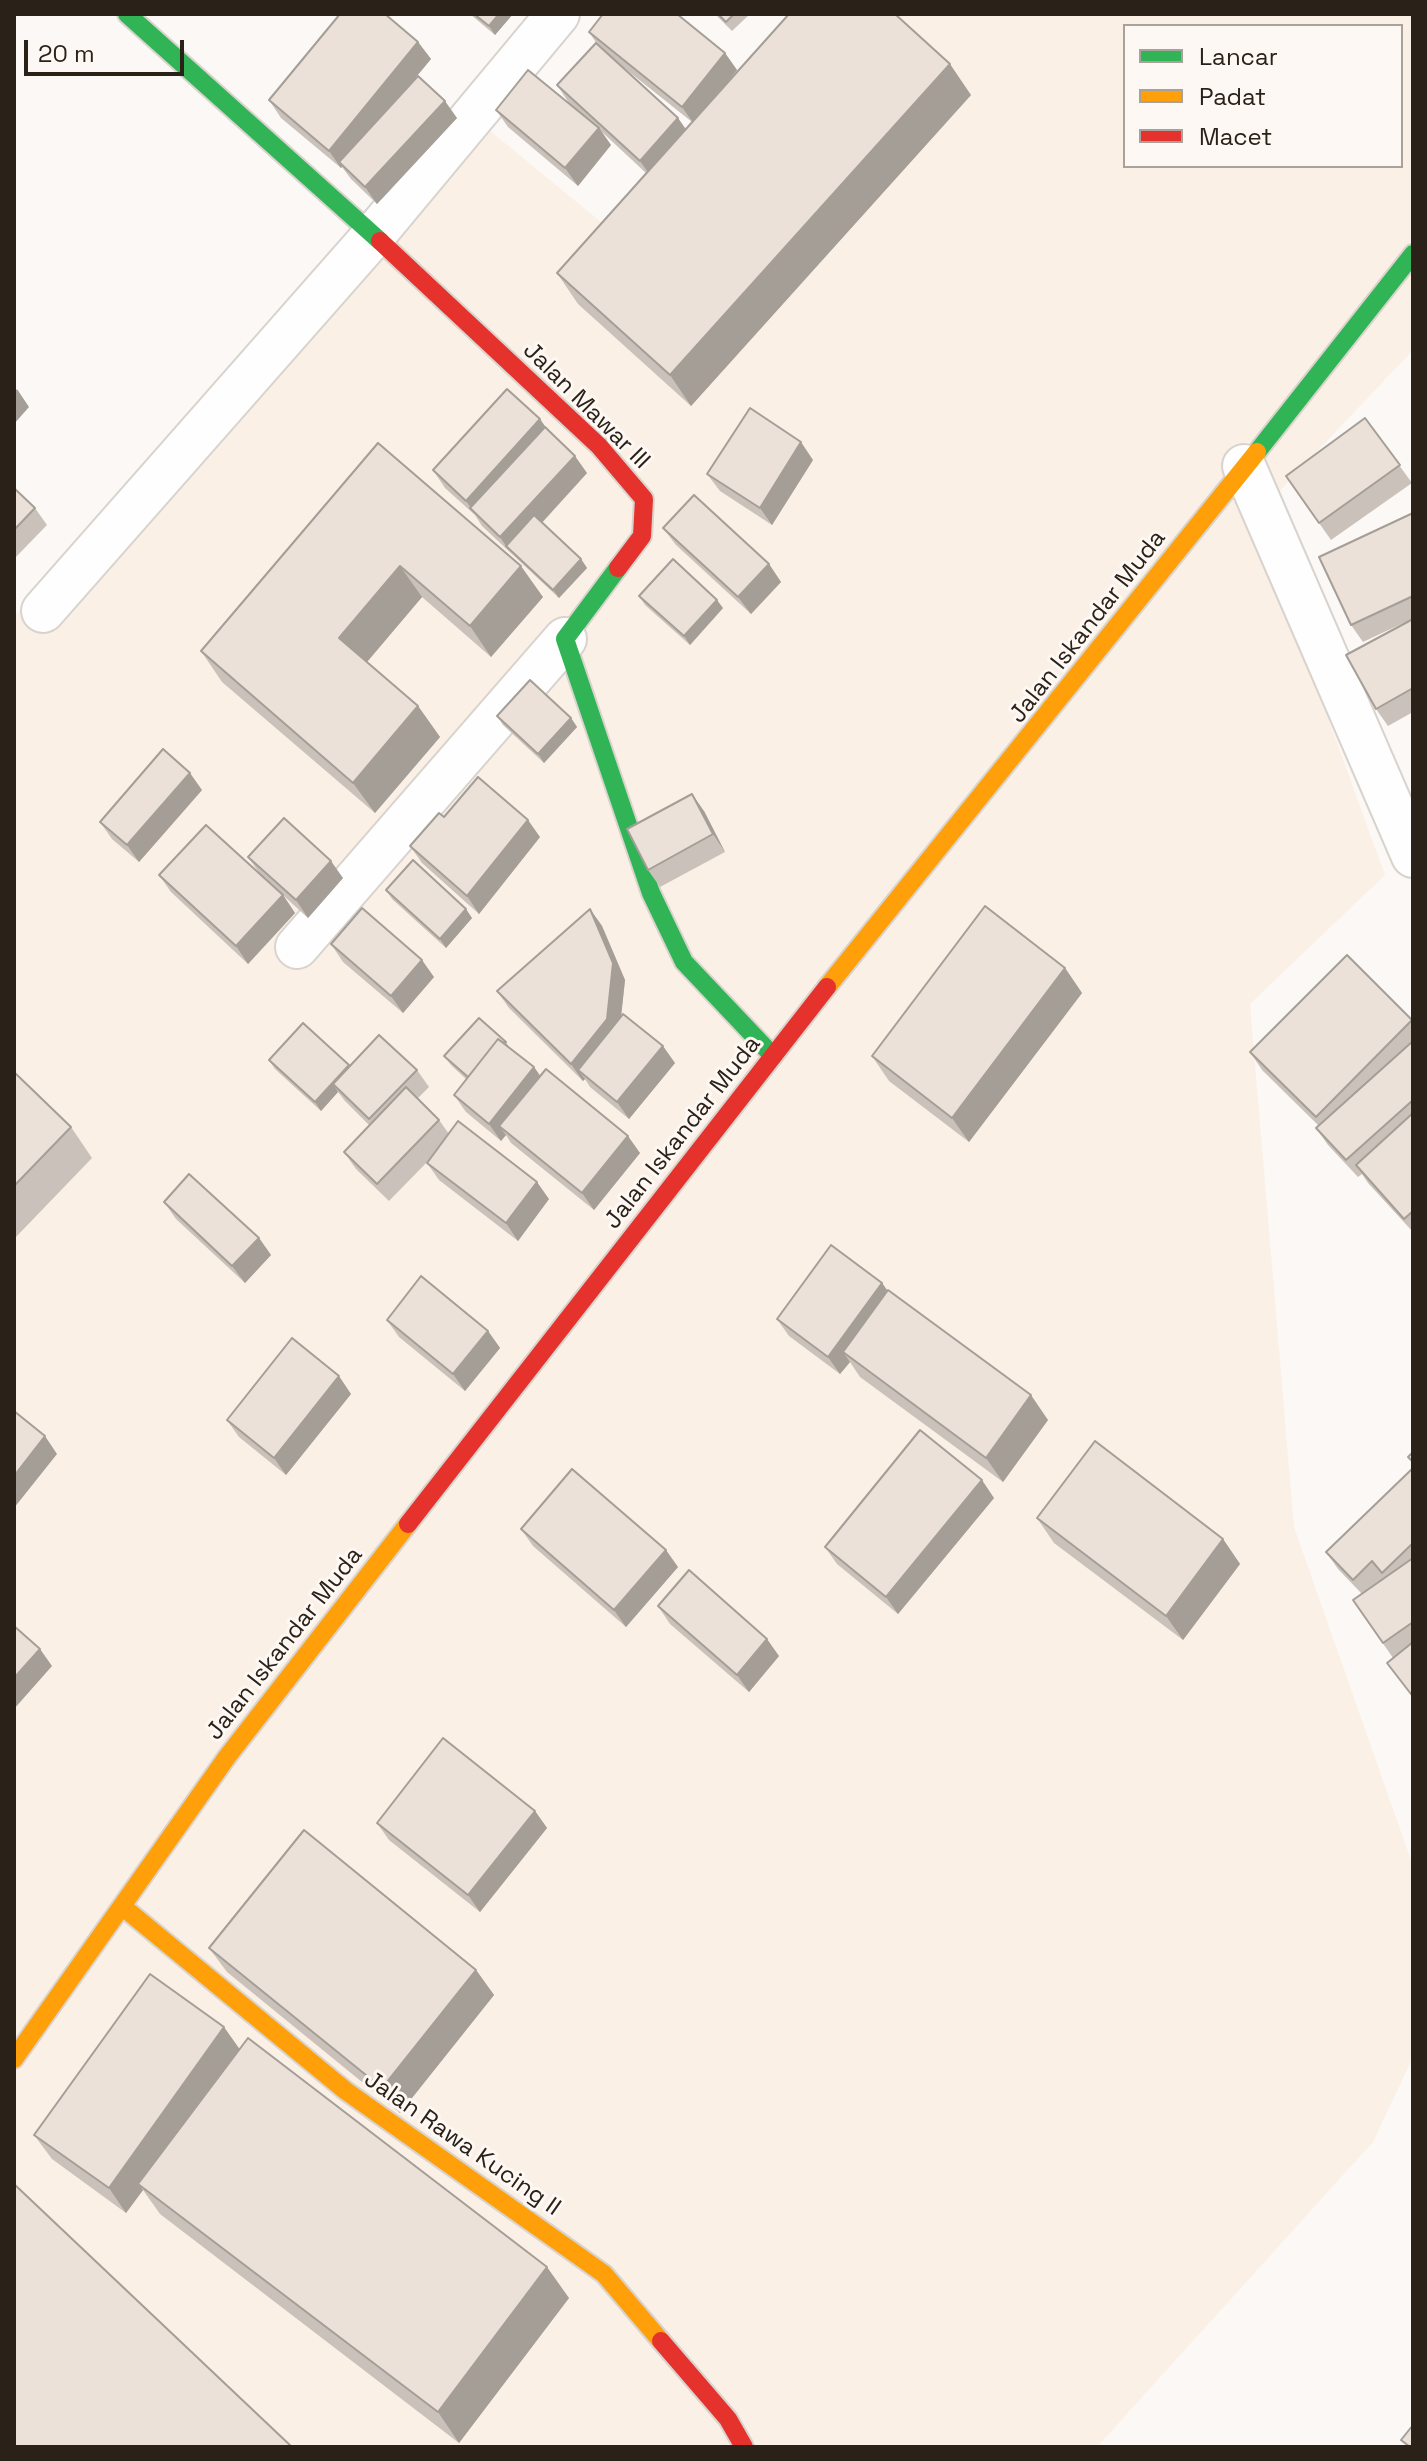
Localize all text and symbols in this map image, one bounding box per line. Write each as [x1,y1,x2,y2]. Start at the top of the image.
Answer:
scale bar [28,24,188,74]
legend [1123,24,1403,168]
text: 20 m [38,38,95,69]
text: Lancar [1199,41,1278,72]
text: Padat [1199,81,1266,112]
text: Macet [1199,121,1272,152]
street label: Jalan Mawar III [516,336,656,476]
street label: Jalan Iskandar Muda [1004,525,1172,729]
street label: Jalan Iskandar Muda [599,1031,767,1235]
street label: Jalan Iskandar Muda [201,1542,369,1746]
street label: Jalan Rawa Kucing II [358,2065,566,2223]

